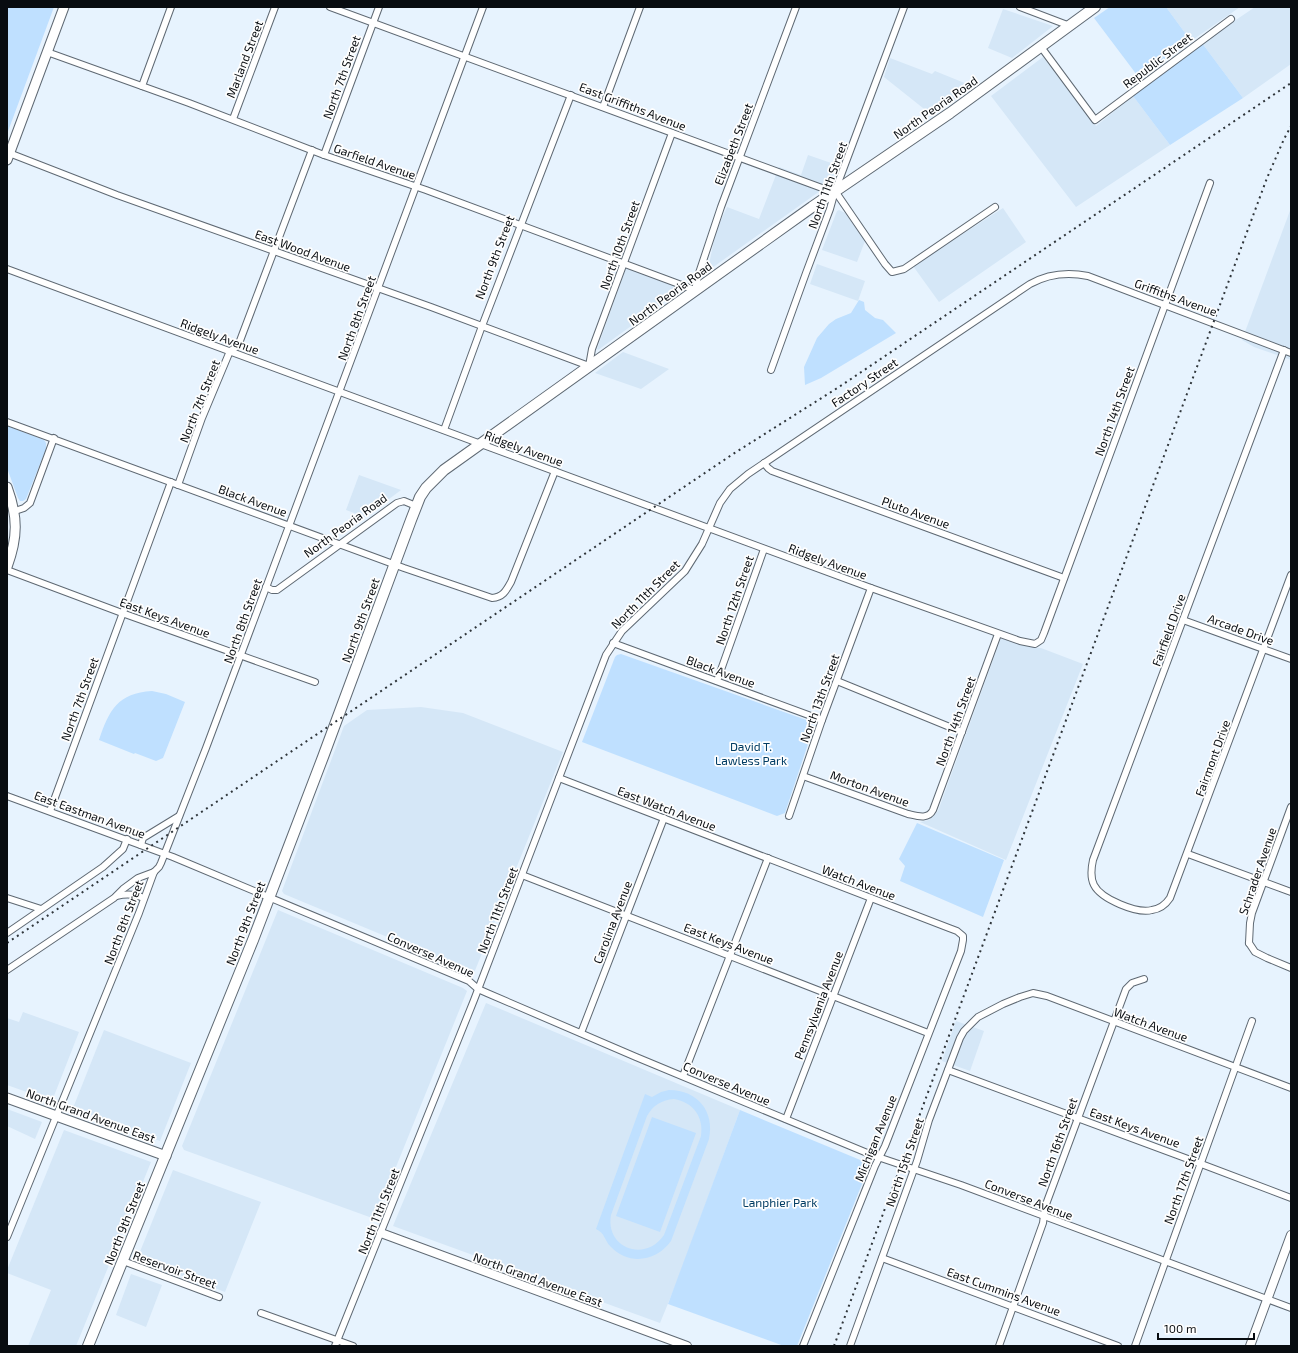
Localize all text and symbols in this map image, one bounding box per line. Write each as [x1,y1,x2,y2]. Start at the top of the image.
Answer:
street label: Marland Street [223,18,265,100]
street label: Republic Street [1120,29,1195,91]
street label: North 7th Street [319,33,363,121]
street label: North Peoria Road [890,73,980,141]
street label: East Griffiths Avenue [578,79,688,133]
street label: Elizabeth Street [711,101,755,187]
street label: North 11th Street [805,139,849,230]
street label: Garfield Avenue [332,140,418,182]
street label: North 10th Street [596,198,642,292]
street label: North 9th Street [472,213,517,301]
street label: East Wood Avenue [253,226,353,274]
street label: North Peoria Road [626,258,714,328]
street label: North 8th Street [334,273,378,362]
street label: Griffiths Avenue [1133,276,1219,318]
street label: Ridgely Avenue [179,315,261,357]
street label: Factory Street [828,354,900,409]
street label: North 7th Street [176,357,222,444]
street label: North 14th Street [1091,364,1137,458]
street label: Ridgely Avenue [483,427,565,469]
street label: Black Avenue [217,481,289,519]
street label: North Peoria Road [301,490,389,560]
street label: Pluto Avenue [880,493,952,531]
street label: Ridgely Avenue [787,540,869,582]
street label: North 12th Street [712,553,756,646]
street label: North 11th Street [608,556,683,631]
street label: North 8th Street [220,576,264,665]
street label: North 9th Street [338,576,382,664]
street label: Fairfield Drive [1148,592,1188,668]
street label: East Keys Avenue [118,594,212,640]
street label: Arcade Drive [1206,611,1276,647]
street label: North 13th Street [796,651,842,744]
street label: Black Avenue [685,652,757,690]
street label: North 7th Street [57,655,101,743]
street label: North 14th Street [932,674,978,768]
street label: Fairmont Drive [1192,718,1232,798]
park label: David T. Lawless Park [715,739,787,767]
street label: Morton Avenue [829,767,911,809]
street label: East Watch Avenue [616,783,718,833]
street label: East Eastman Avenue [32,787,148,841]
street label: Schrader Avenue [1235,825,1279,917]
street label: Watch Avenue [820,862,898,902]
street label: North 11th Street [474,864,520,955]
street label: North 8th Street [100,877,146,966]
street label: North 9th Street [223,879,268,967]
street label: Carolina Avenue [590,879,634,965]
street label: East Keys Avenue [682,919,776,967]
street label: Converse Avenue [386,929,476,979]
street label: Pennsylvania Avenue [791,949,845,1061]
street label: Watch Avenue [1112,1004,1190,1044]
street label: Converse Avenue [681,1058,773,1108]
street label: North Grand Avenue East [25,1085,158,1145]
street label: Michigan Avenue [851,1093,899,1183]
street label: North 16th Street [1034,1095,1080,1188]
street label: East Keys Avenue [1088,1104,1182,1150]
street label: North 15th Street [882,1115,926,1208]
street label: North 17th Street [1161,1134,1206,1226]
street label: North 11th Street [354,1166,402,1256]
street label: Converse Avenue [983,1176,1075,1222]
street label: North 9th Street [101,1179,147,1267]
park label: Lanphier Park [743,1195,817,1209]
street label: Reservoir Street [131,1247,219,1291]
street label: North Grand Avenue East [472,1249,605,1309]
street label: East Cummins Avenue [945,1264,1063,1318]
scale bar [1158,1315,1254,1341]
text: 100 m [1164,1321,1196,1335]

